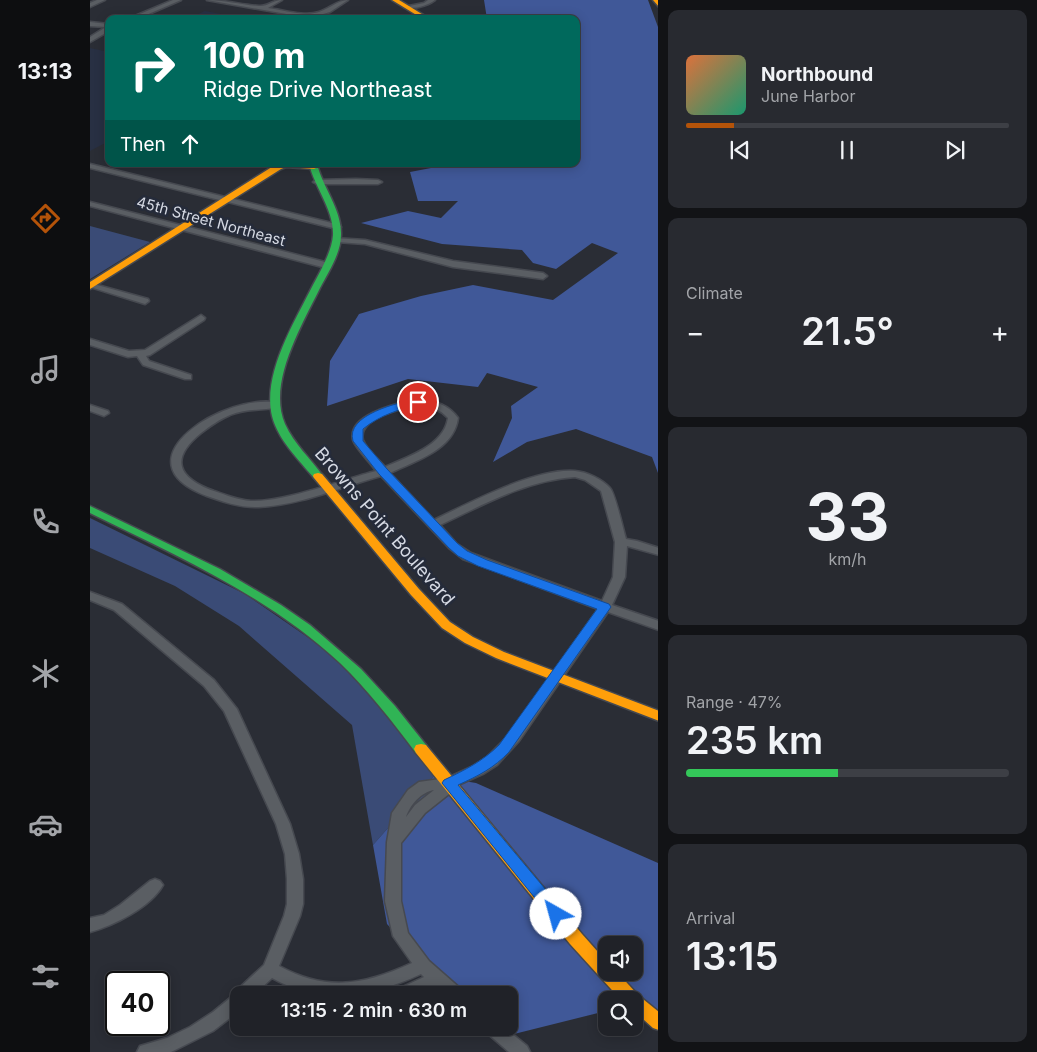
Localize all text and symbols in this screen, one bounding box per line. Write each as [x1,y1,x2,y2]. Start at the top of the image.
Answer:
text: 100 m [203,34,306,76]
icon: right [120,35,185,100]
text: 13:13 [18,58,72,84]
text: Northbound [761,63,873,86]
text: Ridge Drive Northeast [203,76,432,102]
text: June Harbor [761,86,855,106]
icon: ahead [176,130,204,158]
text: Then [120,133,166,156]
icon: previous [726,136,754,164]
icon: pause [833,136,861,164]
icon: next [941,136,969,164]
street label: 45th Street Northeast [134,192,288,250]
icon: directions [28,201,63,236]
text: Climate [686,283,743,303]
text: 21.5° [801,308,894,354]
text: − [686,315,705,349]
text: + [990,315,1009,349]
icon: music [28,352,63,387]
pin [397,381,439,423]
icon: arrive [404,388,432,416]
street label: Browns Point Boulevard [311,443,459,609]
text: 33 [806,477,889,556]
icon: phone [28,504,63,539]
text: km/h [828,549,867,569]
icon: climate [28,656,63,691]
text: Range · 47% [686,692,783,712]
text: 235 km [686,717,823,763]
icon: car [28,807,63,842]
position arrow [529,887,581,939]
text: Arrival [686,908,735,928]
text: 13:15 [686,933,778,979]
map controls [598,936,643,1036]
button: sound [598,936,643,981]
icon: filters [28,959,63,994]
speed limit sign: 40 [105,971,170,1036]
button: search [598,991,643,1036]
text: 13:15 · 2 min · 630 m [281,999,467,1022]

